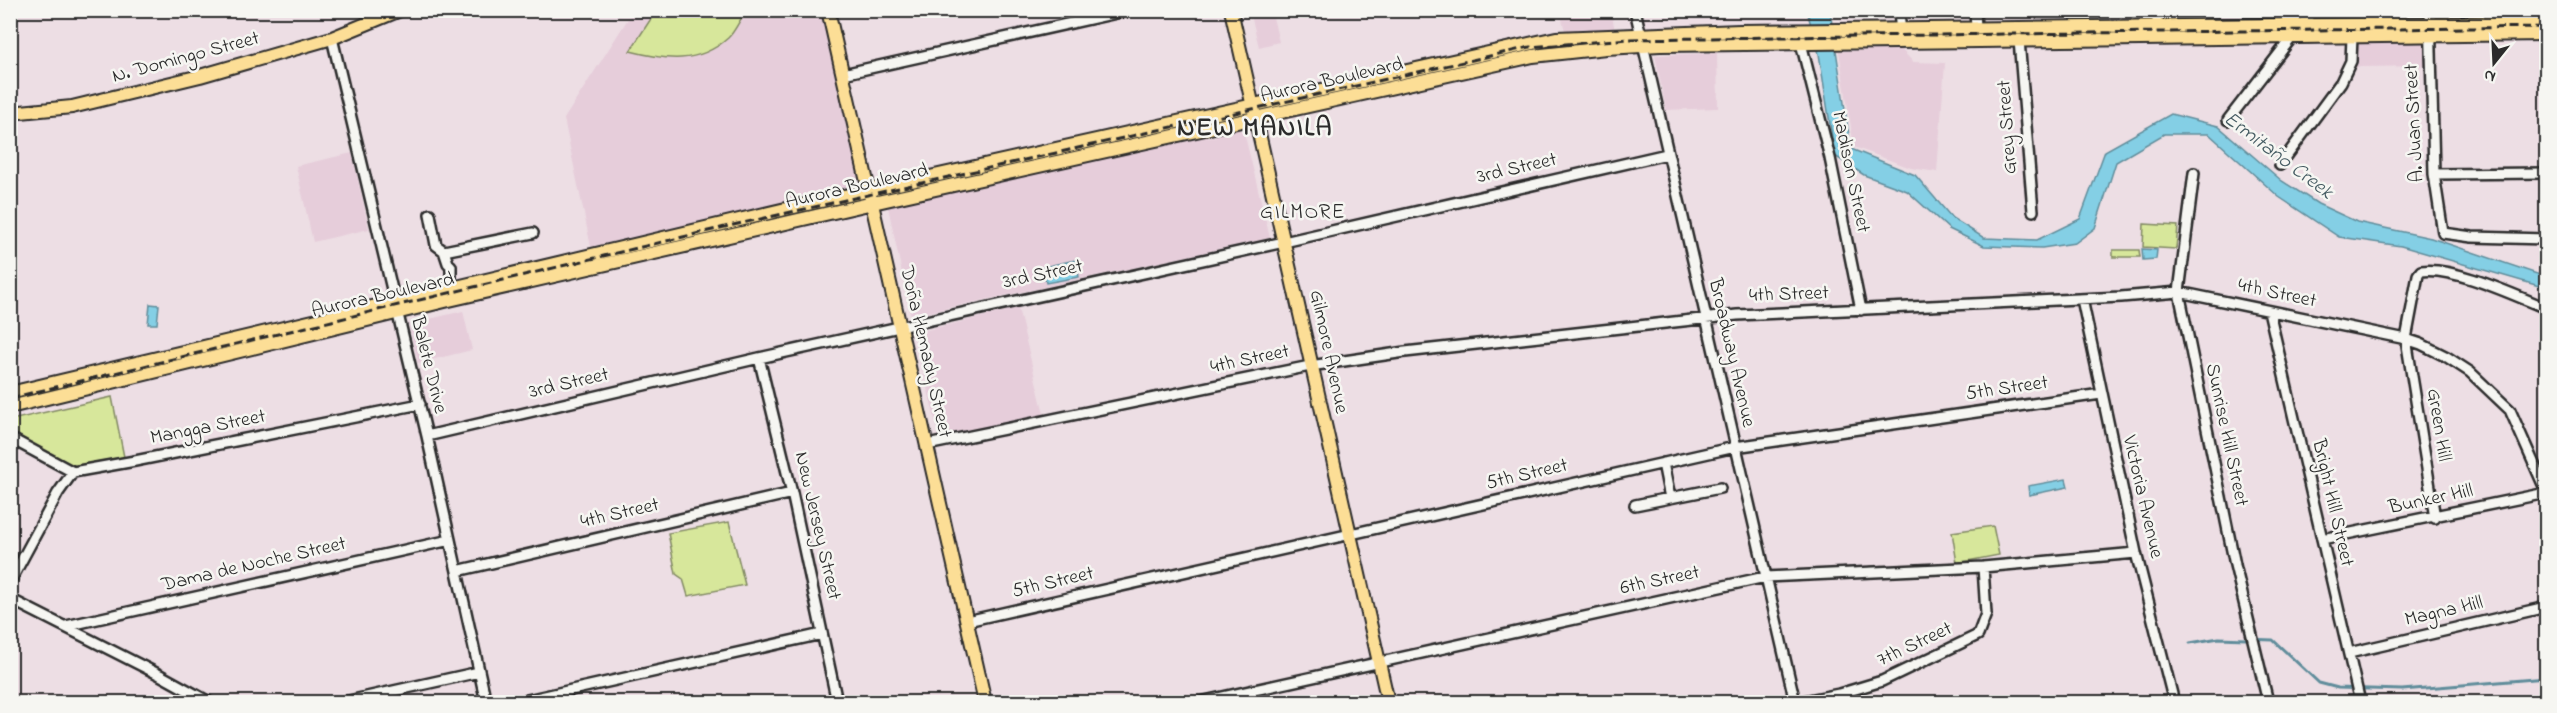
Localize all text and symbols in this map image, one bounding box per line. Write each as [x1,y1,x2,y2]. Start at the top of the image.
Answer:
street label: N. Domingo Street [109,24,263,93]
north arrow [2464,33,2524,93]
street label: Aurora Boulevard [1258,50,1406,112]
text: N [2481,62,2499,88]
street label: A. Juan Street [2397,63,2433,183]
street label: Grey Street [1990,79,2026,175]
water label: Ermitaño Creek [2217,105,2340,208]
street label: Madison Street [1823,109,1877,236]
district label: NEW MANILA [1177,110,1333,148]
street label: 3rd Street [1474,146,1560,192]
street label: Aurora Boulevard [783,156,931,218]
district label: GILMORE [1260,198,1346,228]
street label: 3rd Street [1000,252,1086,298]
street label: Doña Hemady Street [891,262,959,441]
street label: Aurora Boulevard [309,265,457,327]
street label: 4th Street [2235,272,2319,317]
street label: Broadway Avenue [1700,275,1762,430]
street label: 4th Street [1749,279,1830,311]
street label: Gilmore Avenue [1301,288,1355,416]
street label: Balete Drive [402,312,454,417]
street label: 4th Street [1208,337,1292,382]
street label: 3rd Street [526,361,612,407]
street label: Sunrise Hill Street [2197,361,2255,509]
street label: 5th Street [1964,369,2050,409]
street label: Green Hill [2418,386,2458,464]
street label: Mangga Street [148,403,269,454]
street label: Victoria Avenue [2114,432,2170,561]
street label: Bright Hill Street [2302,435,2361,570]
street label: New Jersey Street [786,449,848,603]
street label: 5th Street [1483,451,1571,498]
street label: Bunker Hill [2385,477,2476,523]
street label: 4th Street [578,491,662,537]
street label: Dama de Noche Street [158,530,349,601]
street label: 6th Street [1618,558,1703,604]
street label: 5th Street [1009,559,1097,606]
street label: Magna Hill [2402,589,2486,636]
street label: 7th Street [1873,615,1958,675]

